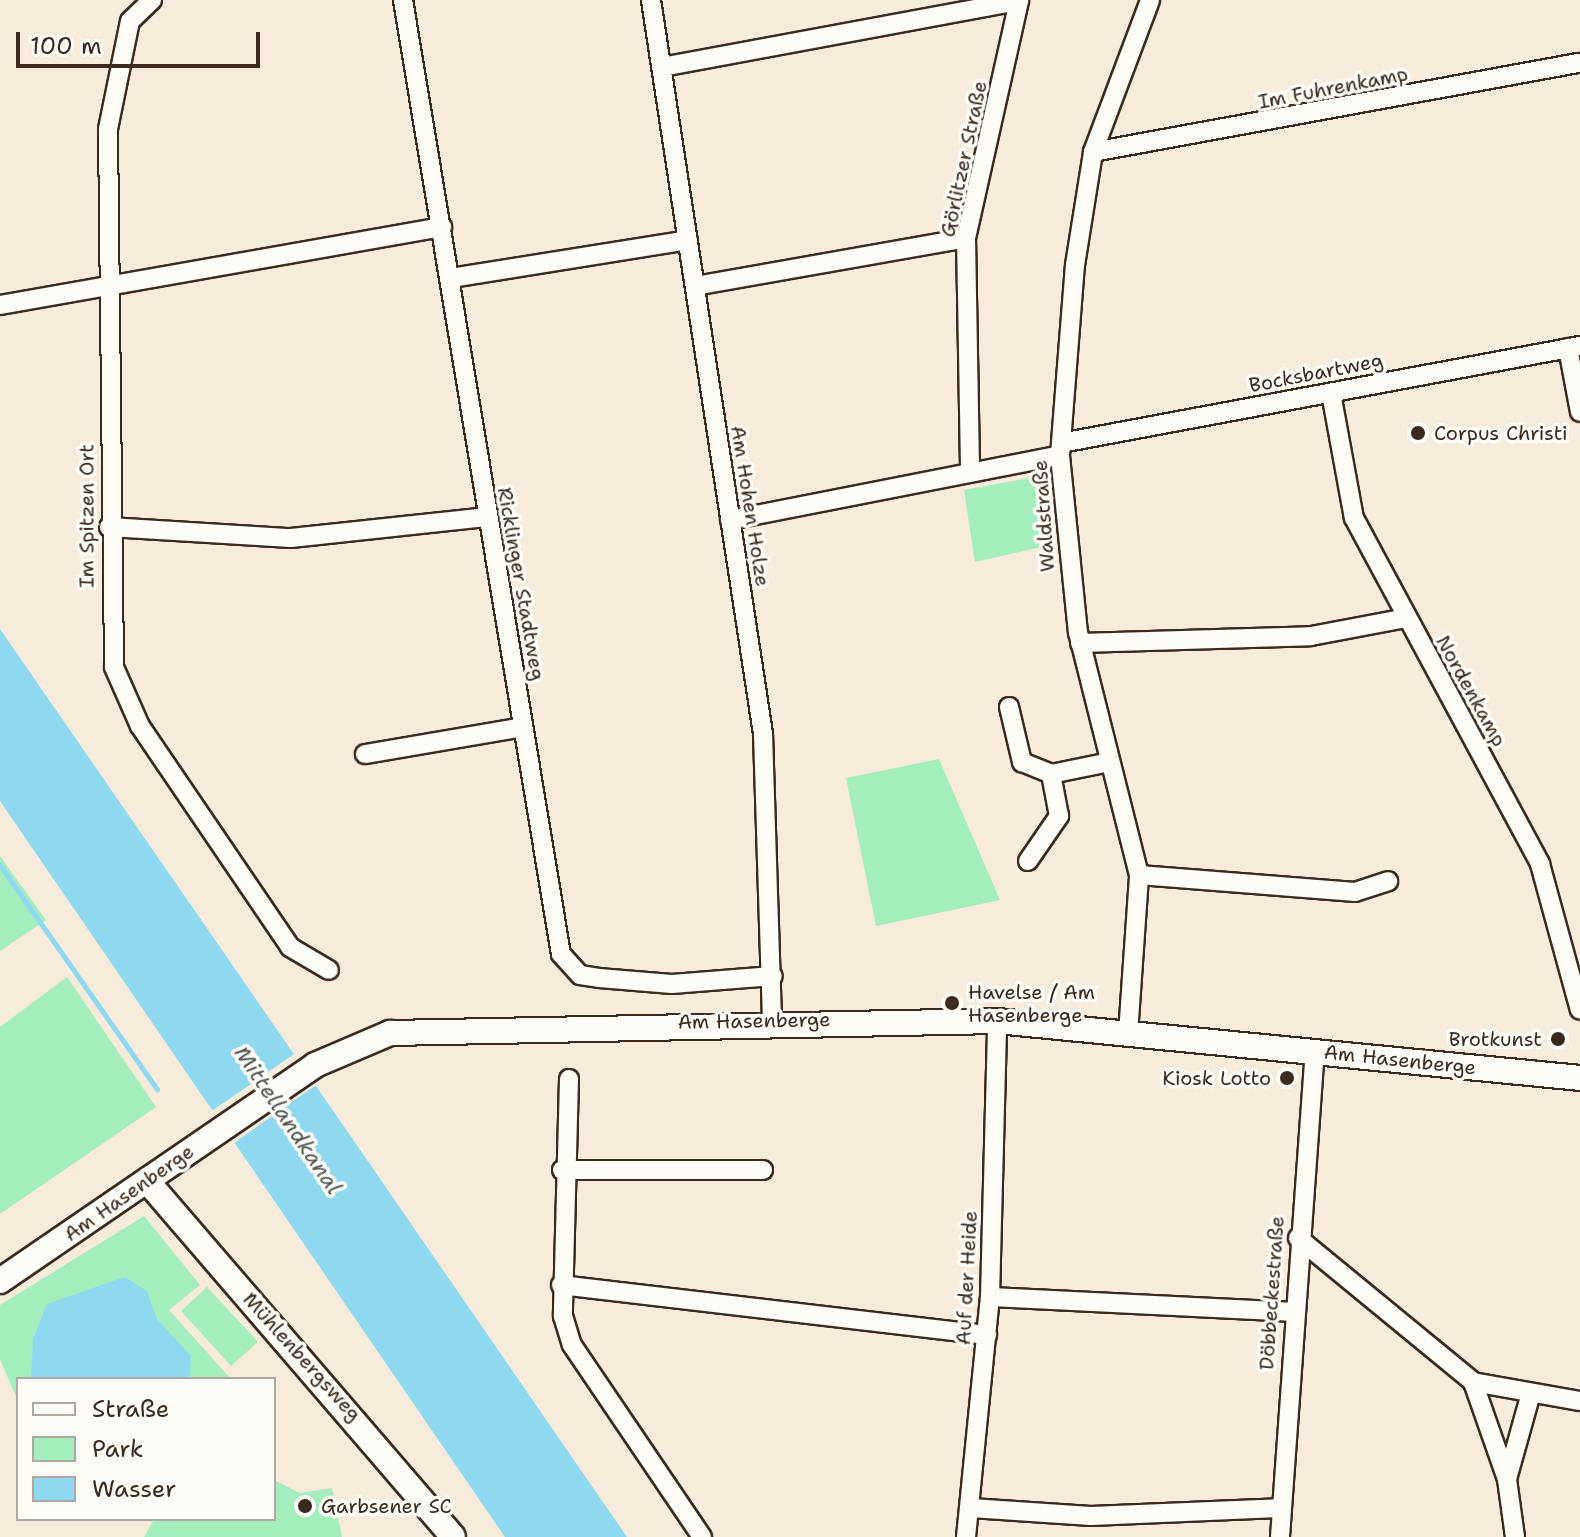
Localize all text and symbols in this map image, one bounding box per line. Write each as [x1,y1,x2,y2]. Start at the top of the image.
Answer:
scale bar [20,16,264,66]
text: 100 m [30,30,102,62]
street label: Im Fuhrenkamp [1256,62,1410,114]
street label: Görlitzer Straße [936,79,992,239]
street label: Bocksbartweg [1247,348,1385,398]
place label: Corpus Christi [1434,421,1568,445]
street label: Am Hohen Holze [725,424,775,588]
marker: Corpus Christi [1409,424,1427,442]
street label: Im Spitzen Ort [75,444,99,588]
street label: Waldstraße [1028,459,1060,573]
street label: Ricklinger Stadtweg [492,485,550,683]
street label: Nordenkamp [1431,631,1511,751]
place label: Havelse / Am Hasenberge [968,980,1095,1027]
marker: Havelse / Am Hasenberge [943,994,961,1012]
street label: Am Hasenberge [677,1008,831,1034]
place label: Brotkunst [1449,1027,1542,1051]
marker: Brotkunst [1549,1030,1567,1048]
street label: Am Hasenberge [1323,1040,1477,1080]
water label: Mittellandkanal [229,1041,347,1199]
place label: Kiosk Lotto [1162,1066,1271,1090]
marker: Kiosk Lotto [1278,1069,1296,1087]
street label: Am Hasenberge [59,1139,199,1247]
street label: Auf der Heide [951,1210,983,1346]
street label: Döbbeckestraße [1255,1215,1289,1371]
street label: Mühlenbergsweg [238,1288,366,1426]
legend [16,1377,276,1521]
text: Straße [92,1393,169,1425]
text: Park [92,1433,144,1465]
text: Wasser [92,1473,176,1505]
place label: Garbsener SC [321,1494,452,1518]
marker: Garbsener SC [296,1497,314,1515]

